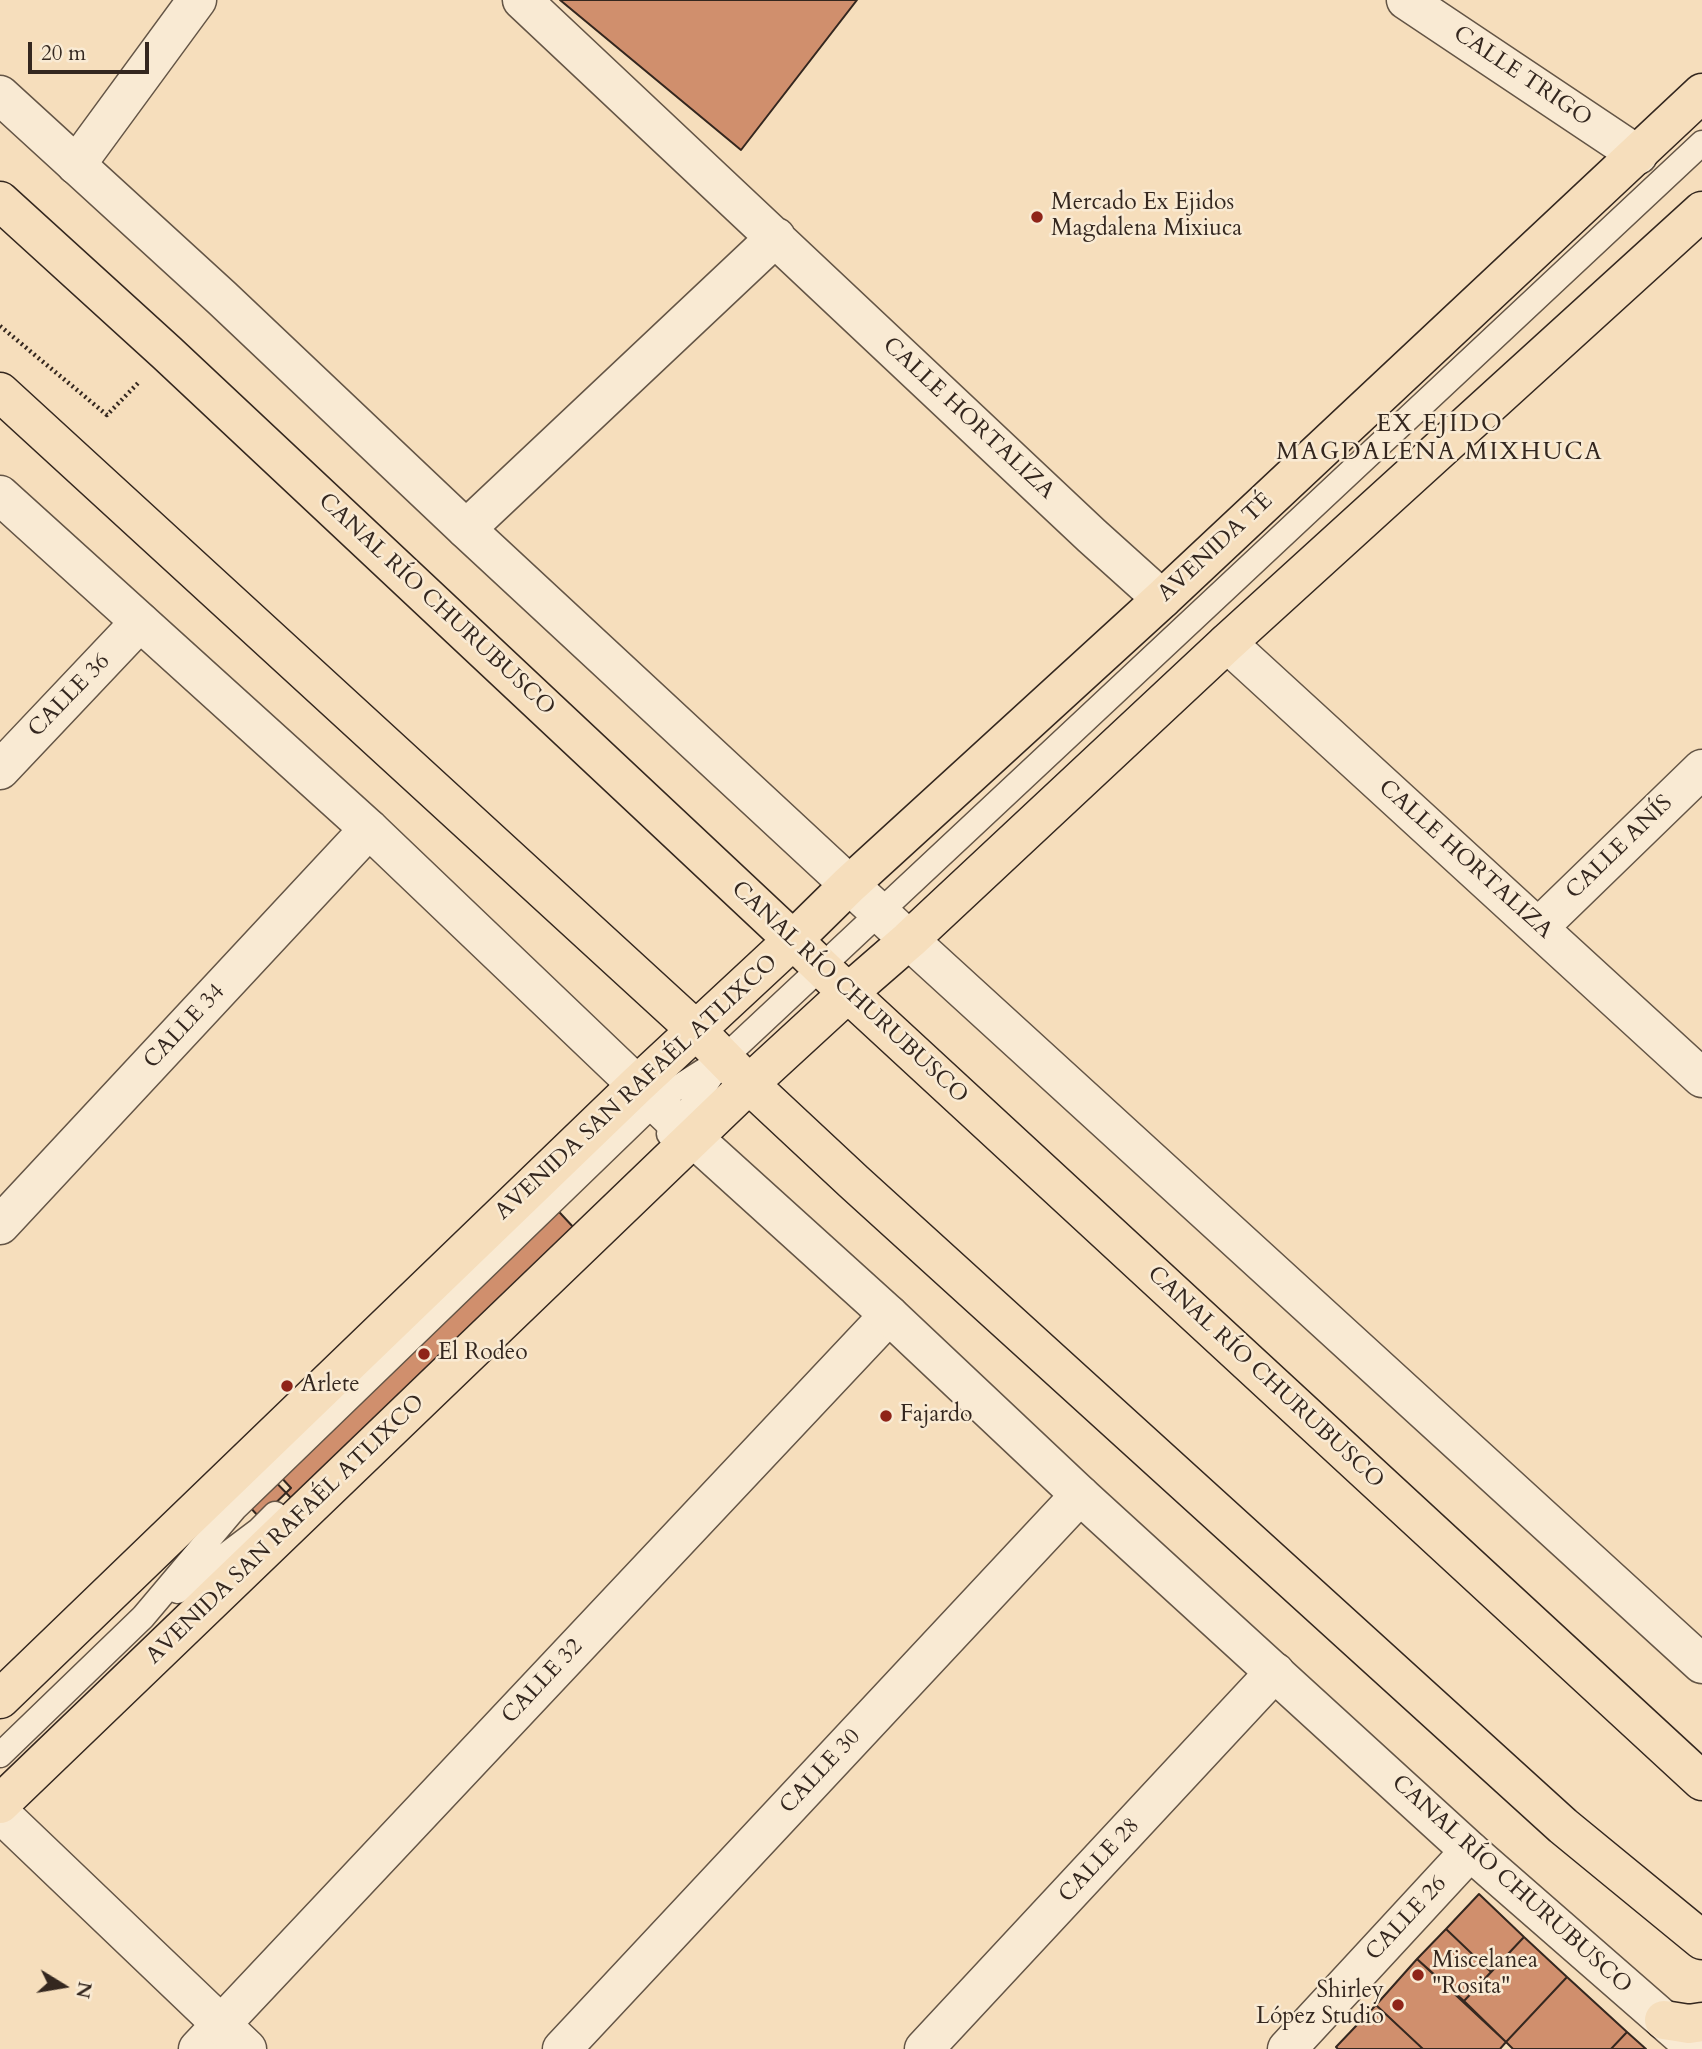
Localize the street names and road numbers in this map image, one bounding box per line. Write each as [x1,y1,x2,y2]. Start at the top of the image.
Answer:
street label: CALLE TRIGO [1448,21,1596,133]
street label: CALLE HORTALIZA [876,332,1060,506]
street label: CANAL RÍO CHURUBUSCO [312,488,560,722]
street label: AVENIDA TÉ [1153,488,1279,608]
street label: CALLE 36 [23,648,117,744]
street label: CALLE HORTALIZA [1372,774,1558,946]
street label: CALLE ANÍS [1561,790,1679,906]
street label: CANAL RÍO CHURUBUSCO [725,876,973,1110]
street label: AVENIDA SAN RAFAÉL ATLIXCO [490,950,784,1226]
street label: CALLE 34 [139,979,231,1075]
street label: CANAL RÍO CHURUBUSCO [1141,1261,1389,1495]
street label: AVENIDA SAN RAFAÉL ATLIXCO [141,1389,431,1671]
street label: CALLE 32 [497,1634,589,1730]
street label: CALLE 30 [775,1724,867,1820]
street label: CANAL RÍO CHURUBUSCO [1385,1770,1637,2000]
street label: CALLE 28 [1054,1813,1146,1909]
street label: CALLE 26 [1361,1871,1453,1967]

